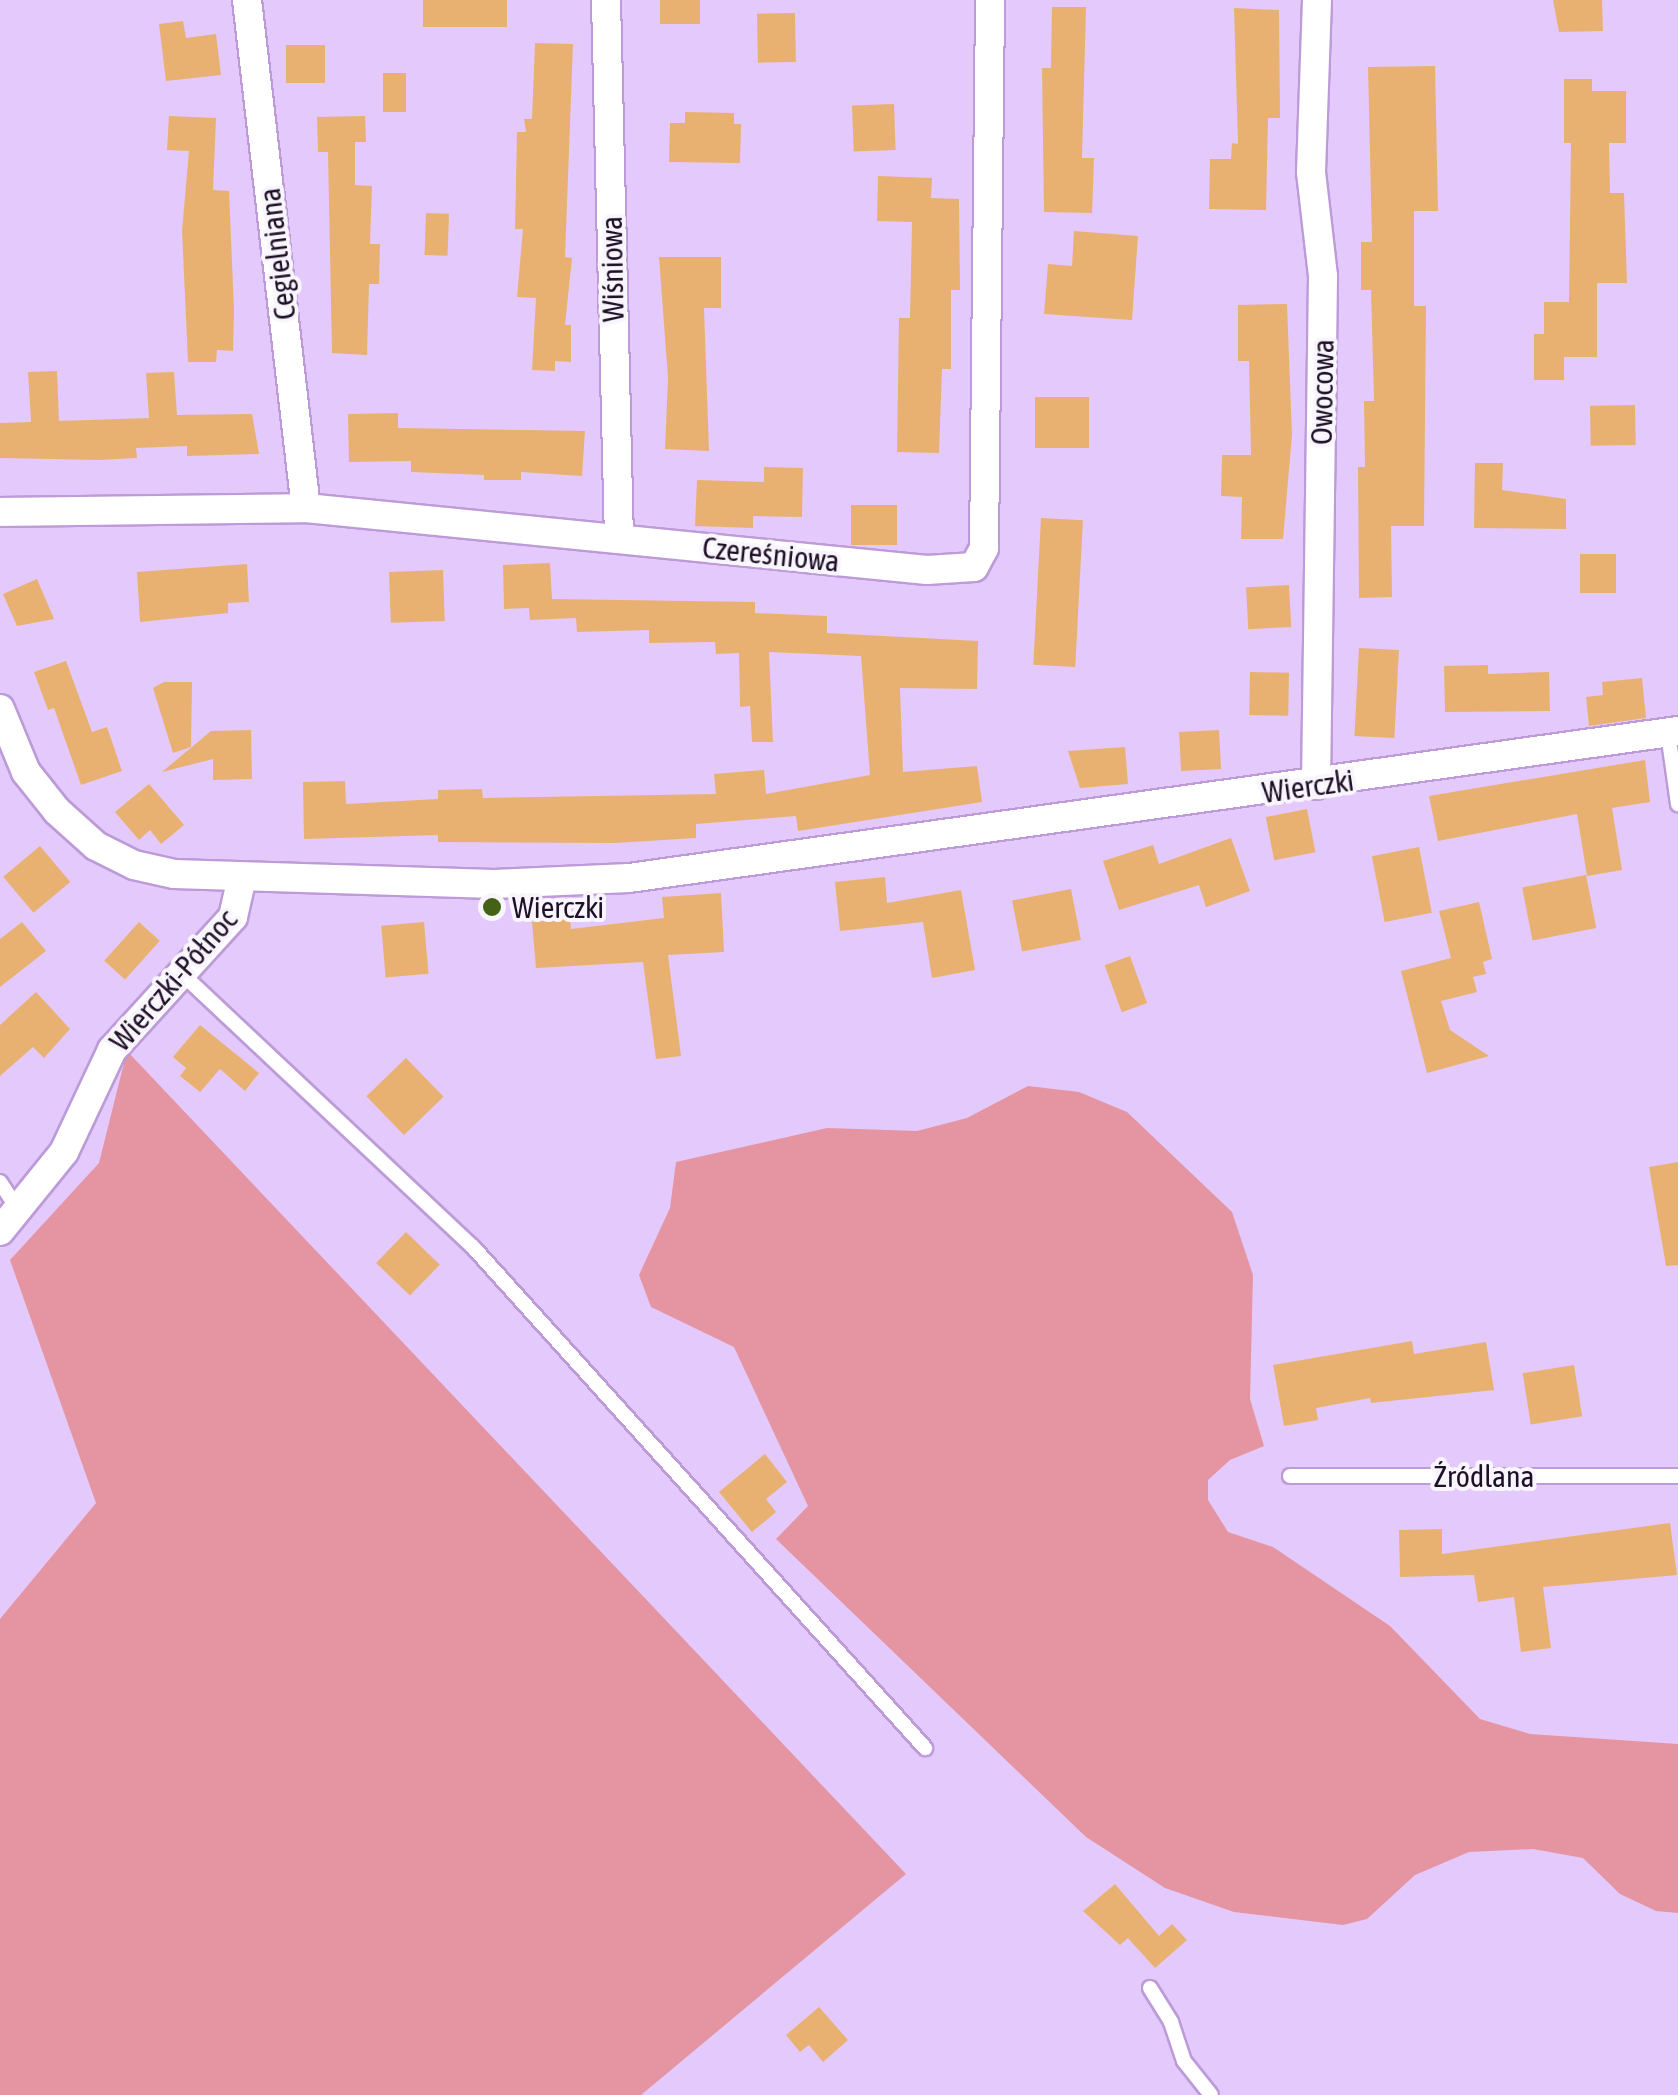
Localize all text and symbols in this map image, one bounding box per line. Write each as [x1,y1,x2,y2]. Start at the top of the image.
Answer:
street label: Cegielniana [251,186,303,322]
street label: Wiśniowa [593,216,631,322]
street label: Owocowa [1303,339,1341,445]
street label: Czereśniowa [701,529,841,579]
street label: Wierczki [1260,762,1356,810]
place label: Wierczki [512,889,604,925]
marker: Wierczki [481,896,503,918]
street label: Wierczki-Północ [102,902,244,1058]
street label: Źródlana [1433,1458,1535,1494]

